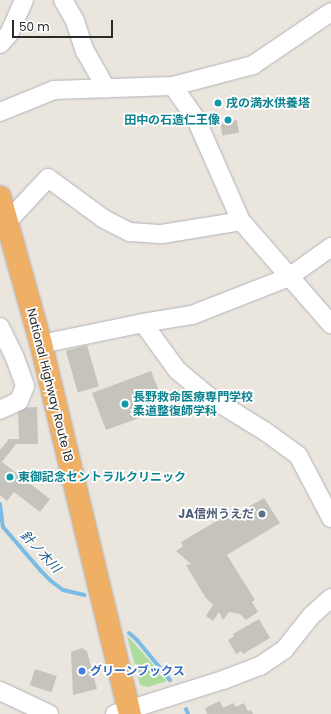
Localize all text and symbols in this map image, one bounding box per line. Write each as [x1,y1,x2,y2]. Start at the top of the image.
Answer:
scale bar [14,12,115,38]
text: 50 m [19,18,50,35]
place label: 戌の満水供養塔 [226,96,310,110]
marker: 戌の満水供養塔 [213,98,223,108]
place label: 田中の石造仁王像 [124,113,220,127]
marker: 田中の石造仁王像 [223,115,233,125]
street label: National Highway Route 18 [24,307,76,463]
place label: 長野救命医療専門学校 柔道整復師学科 [133,390,253,418]
marker: 長野救命医療専門学校 柔道整復師学科 [120,399,130,409]
place label: 東御記念セントラルクリニック [18,470,186,484]
marker: 東御記念セントラルクリニック [5,472,15,482]
place label: JA信州うえだ [178,507,254,521]
marker: JA信州うえだ [257,509,267,519]
water label: 針ノ木川 [17,528,63,576]
place label: グリーンブックス [90,664,186,678]
marker: グリーンブックス [77,666,87,676]

